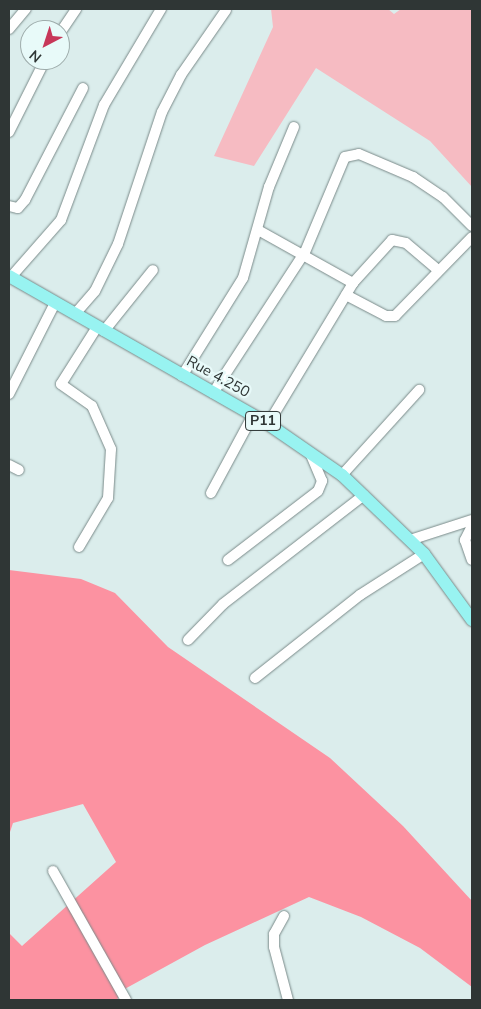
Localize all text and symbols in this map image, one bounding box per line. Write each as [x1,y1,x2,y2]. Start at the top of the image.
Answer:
north arrow [20,20,70,70]
text: N [26,45,46,67]
street label: Rue 4.250 [183,352,253,402]
road number: P11 [244,410,282,432]

